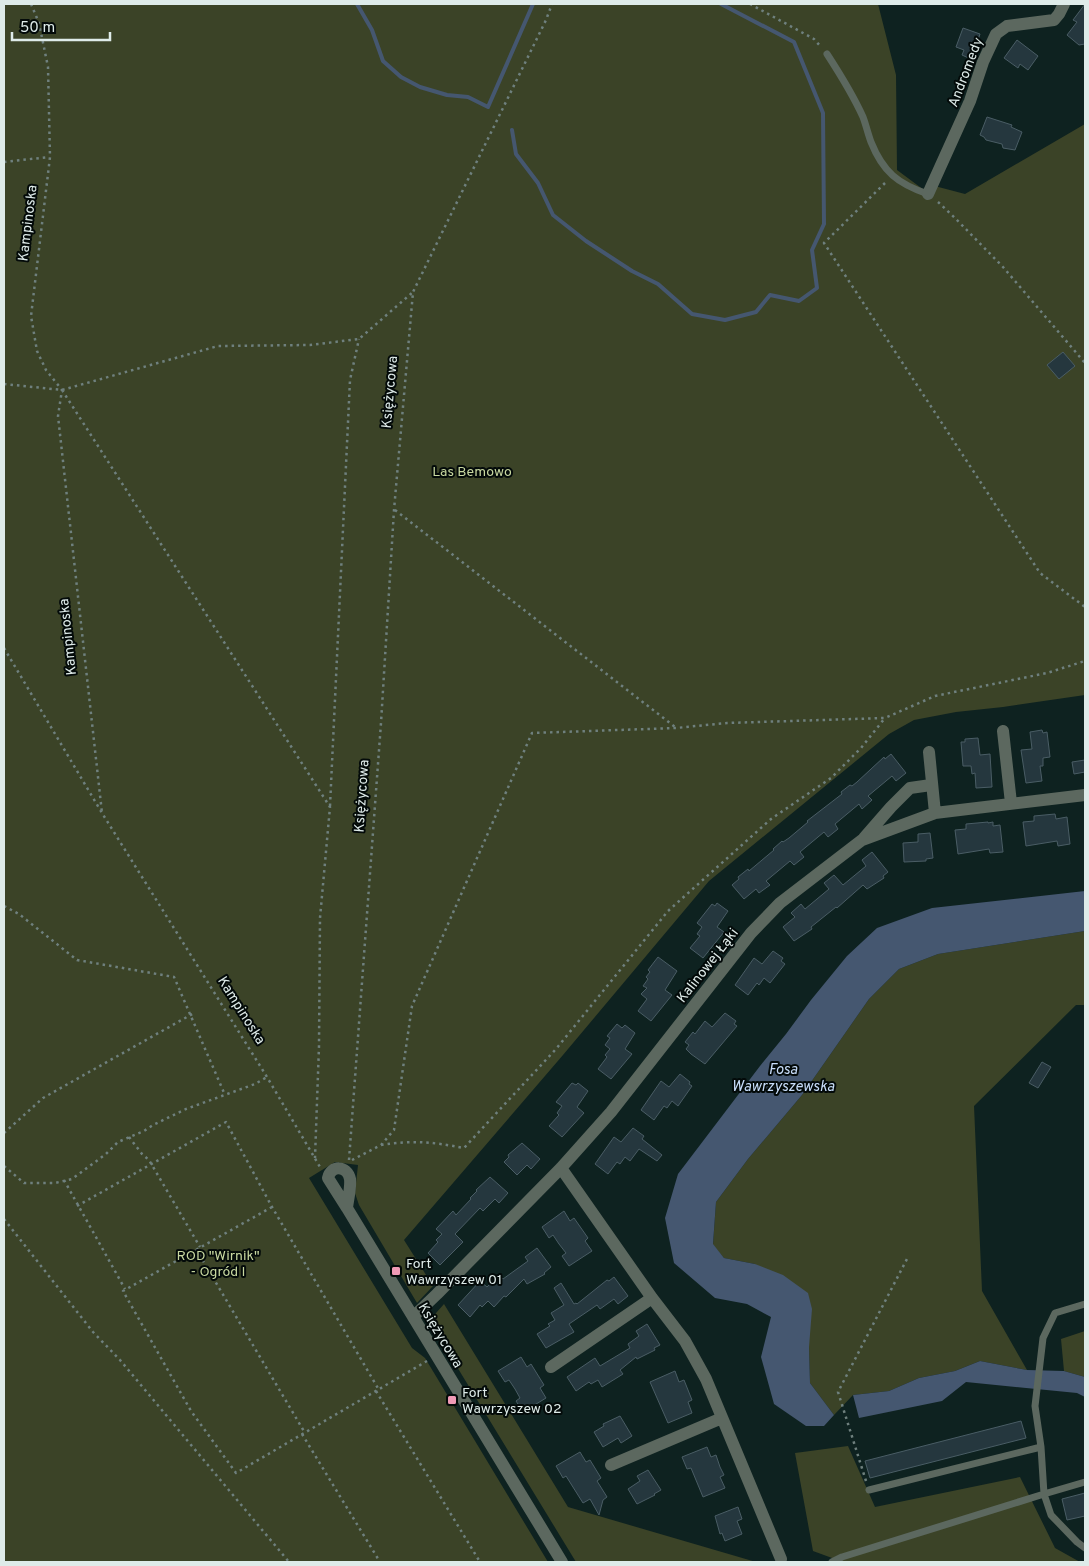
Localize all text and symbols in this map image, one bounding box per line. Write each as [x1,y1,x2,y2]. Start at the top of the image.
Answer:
scale bar [12,10,110,42]
text: 50 m [20,19,55,38]
street label: Andromedy [945,35,987,110]
street label: Kampinoska [15,184,42,262]
street label: Księżycowa [379,355,402,429]
park label: Las Bemowo [432,464,512,481]
street label: Kampinoska [56,598,81,676]
street label: Księżycowa [351,759,374,833]
street label: Kalinowej Łąki [674,925,743,1007]
street label: Kampinoska [213,974,268,1048]
water label: Fosa Wawrzyszewska [732,1061,835,1097]
park label: ROD "Wirnik" - Ogród I [176,1248,260,1281]
place label: Fort Wawrzyszew 01 [406,1256,502,1289]
marker: Fort Wawrzyszew 01 [390,1265,402,1277]
street label: Księżycowa [414,1300,466,1371]
place label: Fort Wawrzyszew 02 [462,1385,562,1418]
marker: Fort Wawrzyszew 02 [446,1394,458,1406]

